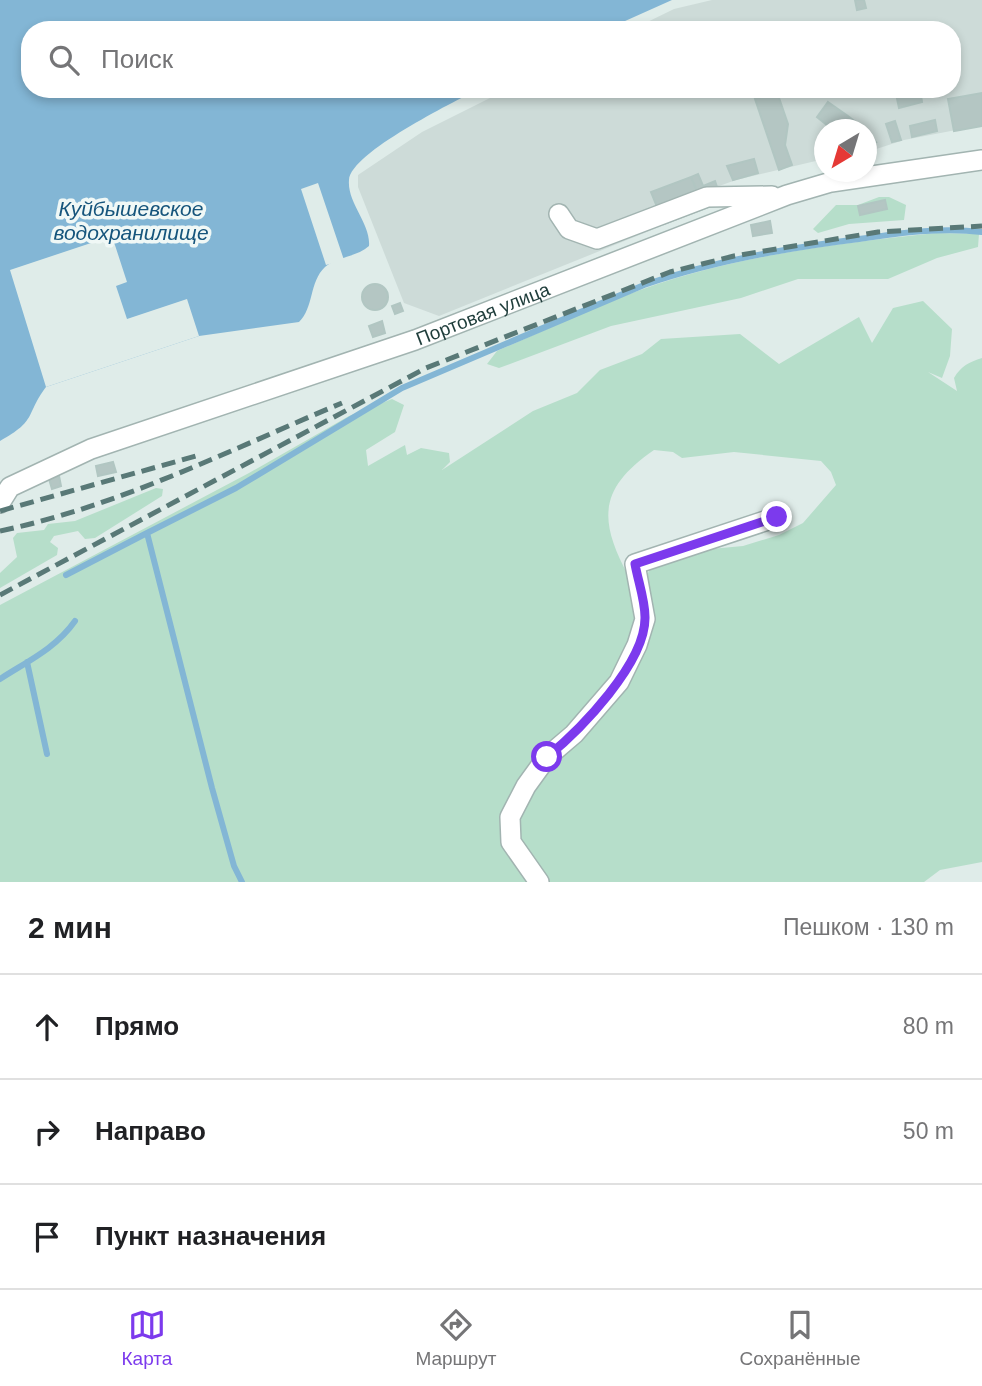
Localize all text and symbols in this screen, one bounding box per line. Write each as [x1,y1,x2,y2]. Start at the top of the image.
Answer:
search box [21,21,961,98]
icon: search [45,41,83,79]
text: Поиск [101,44,173,74]
north arrow [814,119,877,182]
water label: Куйбышевское водохранилище [53,197,209,244]
street label: Портовая улица [413,278,553,350]
route end [761,501,792,532]
route start [531,741,562,772]
text: 2 мин [28,911,112,944]
text: Пешком · 130 m [783,914,954,940]
icon: ahead [28,1008,66,1046]
text: Прямо [95,1011,179,1041]
text: 80 m [903,1013,954,1039]
icon: right [28,1113,66,1151]
text: Направо [95,1116,206,1146]
text: 50 m [903,1118,954,1144]
icon: arrive [28,1218,66,1256]
text: Пункт назначения [95,1221,326,1251]
tab: Карта [122,1306,172,1370]
tab: Маршрут [415,1306,496,1370]
tab: Сохранённые [739,1306,860,1370]

